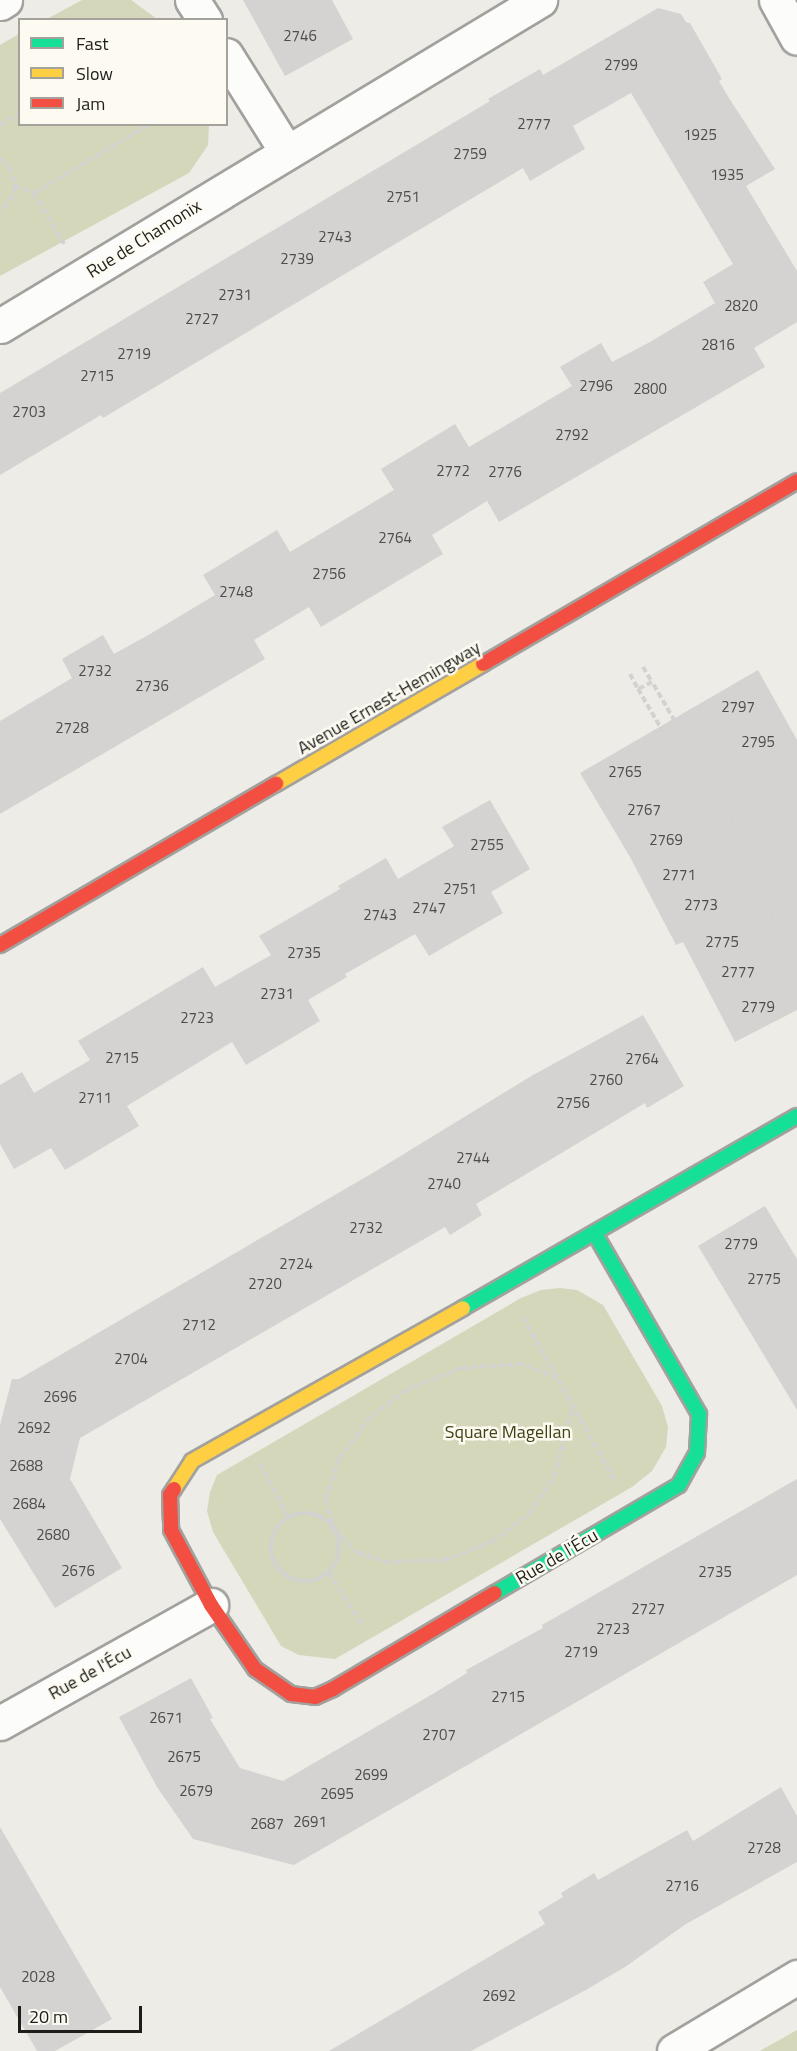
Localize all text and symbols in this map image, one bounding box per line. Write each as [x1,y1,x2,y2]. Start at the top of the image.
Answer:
legend [18,18,228,126]
house number: 2746 [283,27,317,45]
text: Fast [76,30,109,57]
house number: 2799 [604,56,638,74]
text: Slow [76,60,113,87]
text: Jam [76,90,105,117]
house number: 2777 [517,115,551,133]
house number: 1925 [683,126,717,144]
house number: 2759 [453,145,487,163]
house number: 1935 [710,166,744,184]
house number: 2751 [386,188,420,206]
street label: Rue de Chamonix [83,195,205,283]
house number: 2743 [318,228,352,246]
house number: 2739 [280,250,314,268]
house number: 2731 [218,286,252,304]
house number: 2820 [724,297,758,315]
house number: 2727 [185,310,219,328]
house number: 2816 [701,336,735,354]
house number: 2719 [117,345,151,363]
house number: 2715 [80,367,114,385]
house number: 2796 [579,377,613,395]
house number: 2800 [633,380,667,398]
house number: 2703 [12,403,46,421]
house number: 2792 [555,426,589,444]
house number: 2772 [436,462,470,480]
house number: 2776 [488,463,522,481]
house number: 2764 [378,529,412,547]
house number: 2756 [312,565,346,583]
house number: 2748 [219,583,253,601]
street label: Avenue Ernest-Hemingway [294,637,484,759]
house number: 2732 [78,662,112,680]
house number: 2736 [135,677,169,695]
house number: 2797 [721,698,755,716]
house number: 2728 [55,719,89,737]
house number: 2795 [741,733,775,751]
house number: 2765 [608,763,642,781]
house number: 2767 [627,801,661,819]
house number: 2769 [649,831,683,849]
house number: 2755 [470,836,504,854]
house number: 2771 [662,866,696,884]
house number: 2751 [443,880,477,898]
house number: 2773 [684,896,718,914]
house number: 2747 [412,899,446,917]
house number: 2743 [363,906,397,924]
house number: 2775 [705,933,739,951]
house number: 2735 [287,944,321,962]
house number: 2777 [721,963,755,981]
house number: 2731 [260,985,294,1003]
house number: 2779 [741,998,775,1016]
house number: 2723 [180,1009,214,1027]
house number: 2715 [105,1049,139,1067]
house number: 2764 [625,1050,659,1068]
house number: 2760 [589,1071,623,1089]
house number: 2711 [78,1089,112,1107]
house number: 2756 [556,1094,590,1112]
house number: 2744 [456,1149,490,1167]
house number: 2740 [427,1175,461,1193]
house number: 2732 [349,1219,383,1237]
house number: 2779 [724,1235,758,1253]
house number: 2724 [279,1255,313,1273]
house number: 2775 [747,1270,781,1288]
house number: 2720 [248,1275,282,1293]
house number: 2712 [182,1316,216,1334]
house number: 2704 [114,1350,148,1368]
house number: 2696 [43,1388,77,1406]
house number: 2692 [17,1419,51,1437]
park label: Square Magellan [445,1421,571,1443]
house number: 2688 [9,1457,43,1475]
house number: 2684 [12,1495,46,1513]
street label: Rue de l'Écu [512,1525,602,1589]
house number: 2680 [36,1526,70,1544]
house number: 2676 [61,1562,95,1580]
house number: 2735 [698,1563,732,1581]
house number: 2727 [631,1600,665,1618]
house number: 2723 [596,1620,630,1638]
street label: Rue de l'Écu [45,1641,135,1705]
house number: 2719 [564,1643,598,1661]
house number: 2715 [491,1688,525,1706]
house number: 2671 [149,1709,183,1727]
house number: 2707 [422,1726,456,1744]
house number: 2675 [167,1748,201,1766]
house number: 2699 [354,1766,388,1784]
house number: 2679 [179,1782,213,1800]
house number: 2695 [320,1785,354,1803]
house number: 2691 [293,1813,327,1831]
house number: 2687 [250,1815,284,1833]
house number: 2728 [747,1839,781,1857]
house number: 2716 [665,1877,699,1895]
house number: 2028 [21,1968,55,1986]
house number: 2692 [482,1987,516,2005]
scale bar [21,1994,146,2032]
text: 20 m [29,2003,68,2030]

